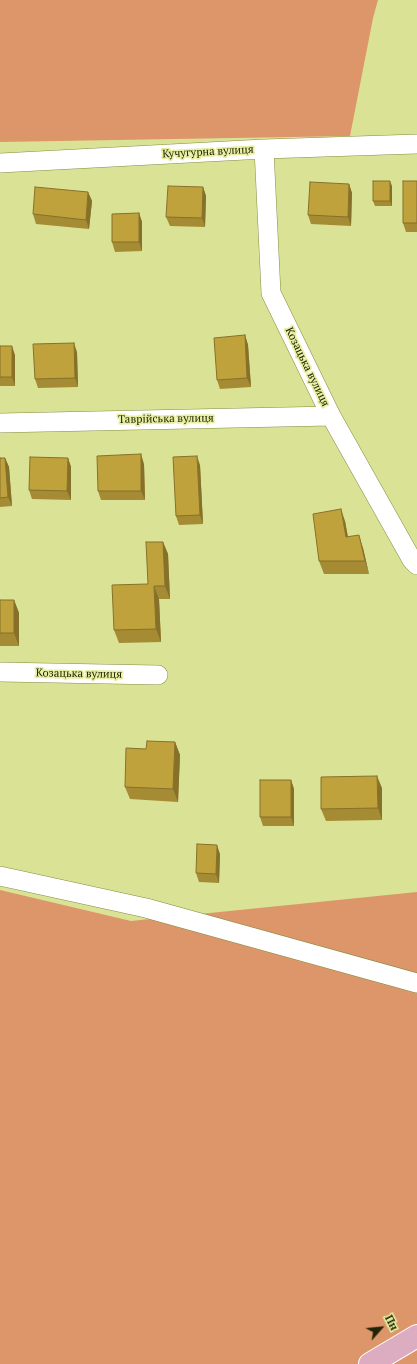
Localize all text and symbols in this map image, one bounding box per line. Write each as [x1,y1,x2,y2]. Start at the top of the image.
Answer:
street label: Кучугурна вулиця [162,143,254,161]
street label: Козацька вулиця [282,325,332,409]
street label: Таврійська вулиця [118,412,214,426]
street label: Козацька вулиця [36,667,122,681]
north arrow [361,1308,401,1348]
text: Пн [382,1312,401,1333]

